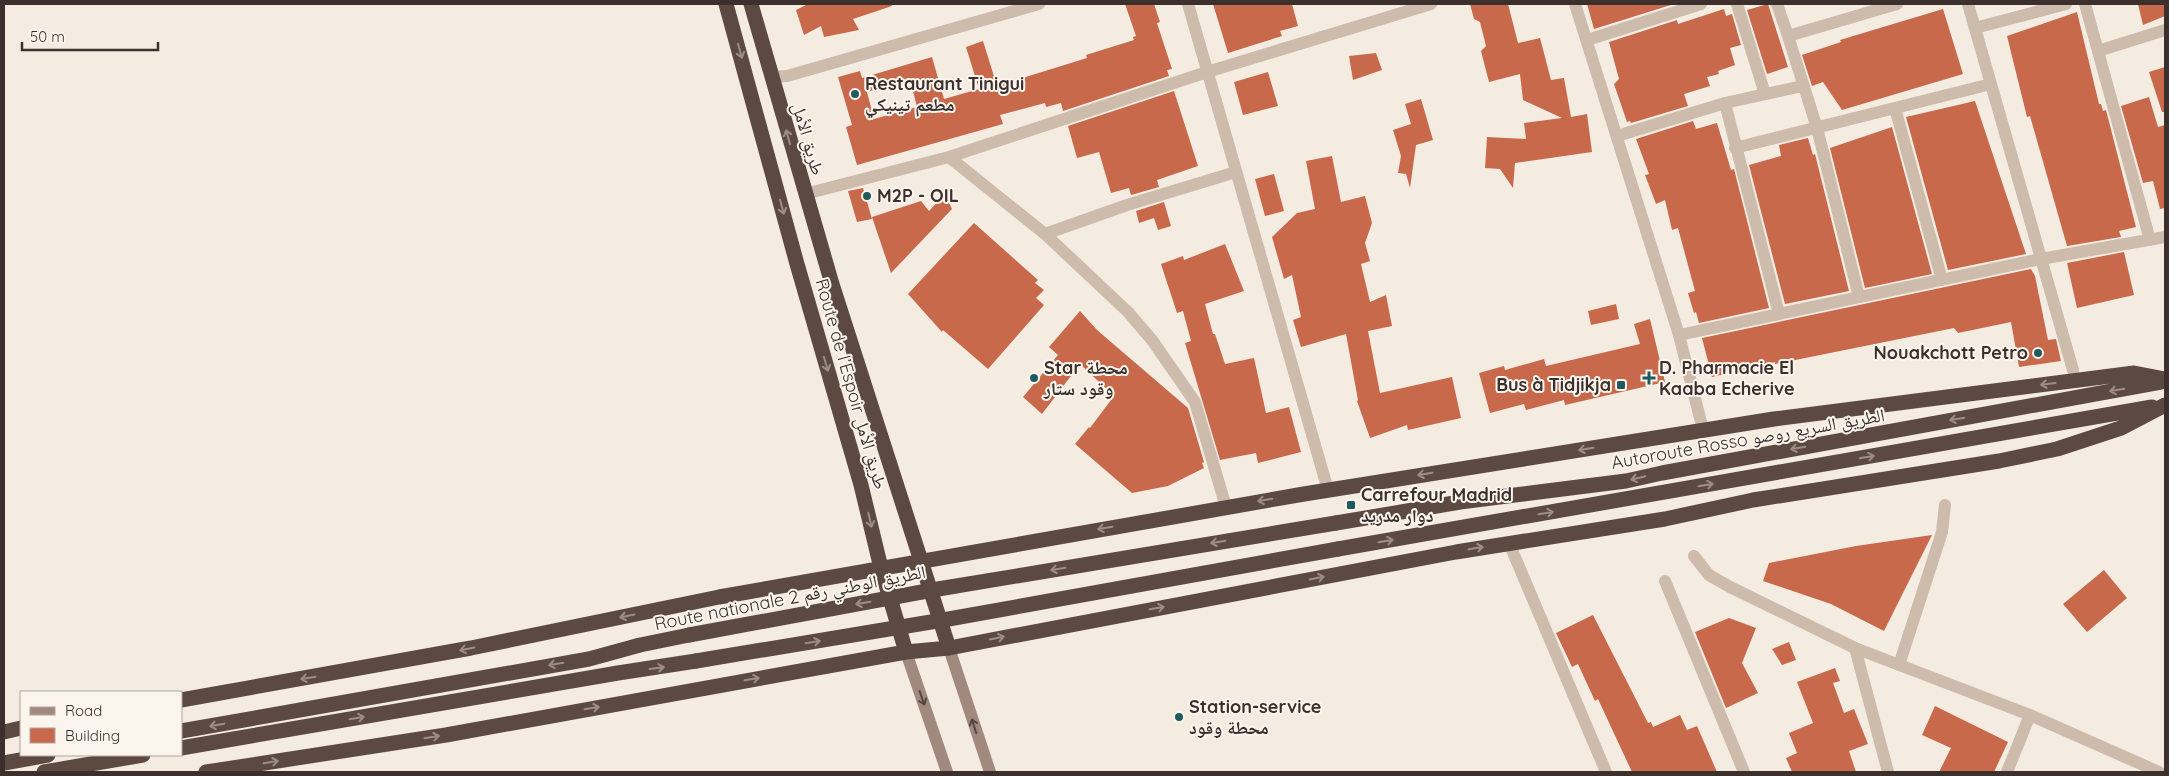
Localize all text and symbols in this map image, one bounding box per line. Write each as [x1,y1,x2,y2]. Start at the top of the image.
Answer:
scale bar [22,20,159,52]
text: 50 m [30,27,65,46]
one-way arrow [735,42,745,58]
place label: Restaurant Tinigui مطعم تينيكي [865,72,1024,119]
marker: Restaurant Tinigui مطعم تينيكي [849,88,861,100]
street label: طريق الأمل [787,100,830,178]
one-way arrow [783,129,793,145]
place label: M2P - OIL [877,184,959,207]
marker: M2P - OIL [861,190,873,202]
one-way arrow [778,199,787,215]
street label: Route de l’Espoir طريق الأمل [810,276,893,492]
place label: Nouakchott Petro [1874,341,2028,364]
marker: Nouakchott Petro [2032,347,2044,359]
one-way arrow [821,356,831,372]
place label: Star محطة وقود ستار [1043,356,1128,400]
place label: D. Pharmacie El Kaaba Echerive [1659,356,1795,400]
marker: Star محطة وقود ستار [1028,372,1040,384]
marker: D. Pharmacie El Kaaba Echerive [1643,372,1655,384]
place label: Bus à Tidjikja [1496,373,1611,396]
marker: Bus à Tidjikja [1615,379,1627,391]
one-way arrow [2040,379,2056,389]
one-way arrow [2110,386,2126,396]
street label: Autoroute Rosso الطريق السريع روصو [1609,403,1887,475]
one-way arrow [1950,415,1966,425]
one-way arrow [1578,444,1594,454]
one-way arrow [1790,444,1806,454]
one-way arrow [1858,451,1874,461]
one-way arrow [1417,470,1433,480]
one-way arrow [1630,474,1646,483]
one-way arrow [1698,479,1714,489]
place label: Carrefour Madrid دوار مدريد [1361,483,1512,527]
one-way arrow [1257,496,1273,506]
marker: Carrefour Madrid دوار مدريد [1345,499,1357,511]
one-way arrow [1538,507,1554,517]
one-way arrow [866,512,875,528]
one-way arrow [1097,524,1113,534]
one-way arrow [1378,535,1394,545]
one-way arrow [1211,538,1227,548]
one-way arrow [1468,543,1484,553]
street label: Route nationale الطريق الوطني رقم 2 [652,560,928,639]
one-way arrow [1050,564,1066,574]
one-way arrow [1308,573,1324,583]
one-way arrow [856,598,872,608]
one-way arrow [1148,603,1164,613]
one-way arrow [619,612,635,621]
one-way arrow [989,633,1005,642]
one-way arrow [805,637,821,647]
one-way arrow [460,644,476,654]
one-way arrow [548,660,564,670]
one-way arrow [649,663,665,673]
one-way arrow [300,674,316,684]
one-way arrow [743,674,759,684]
one-way arrow [918,690,927,706]
legend [20,691,182,756]
place label: Station-service محطة وقود [1189,695,1321,739]
text: Road [65,701,102,720]
one-way arrow [583,703,599,713]
marker: Station-service محطة وقود [1173,711,1185,723]
one-way arrow [348,712,364,722]
one-way arrow [969,718,979,734]
one-way arrow [209,720,225,730]
text: Building [65,726,120,745]
one-way arrow [424,732,440,742]
one-way arrow [263,757,279,767]

